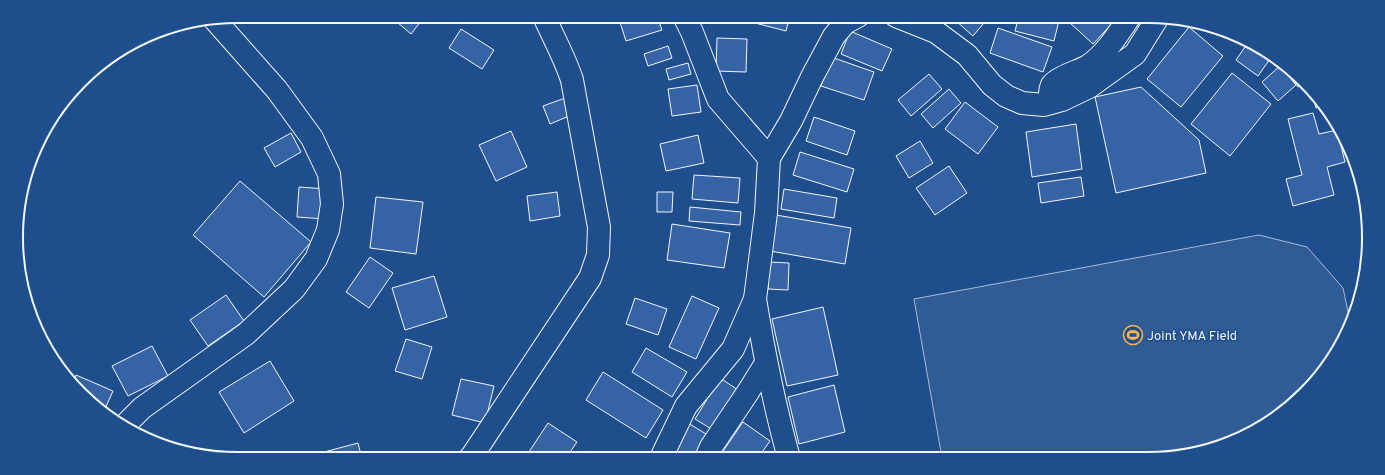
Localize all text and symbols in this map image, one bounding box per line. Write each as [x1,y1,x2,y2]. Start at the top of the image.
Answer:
sports icon: Joint YMA Field [1122,324,1144,346]
place label: Joint YMA Field [1147,329,1237,345]

